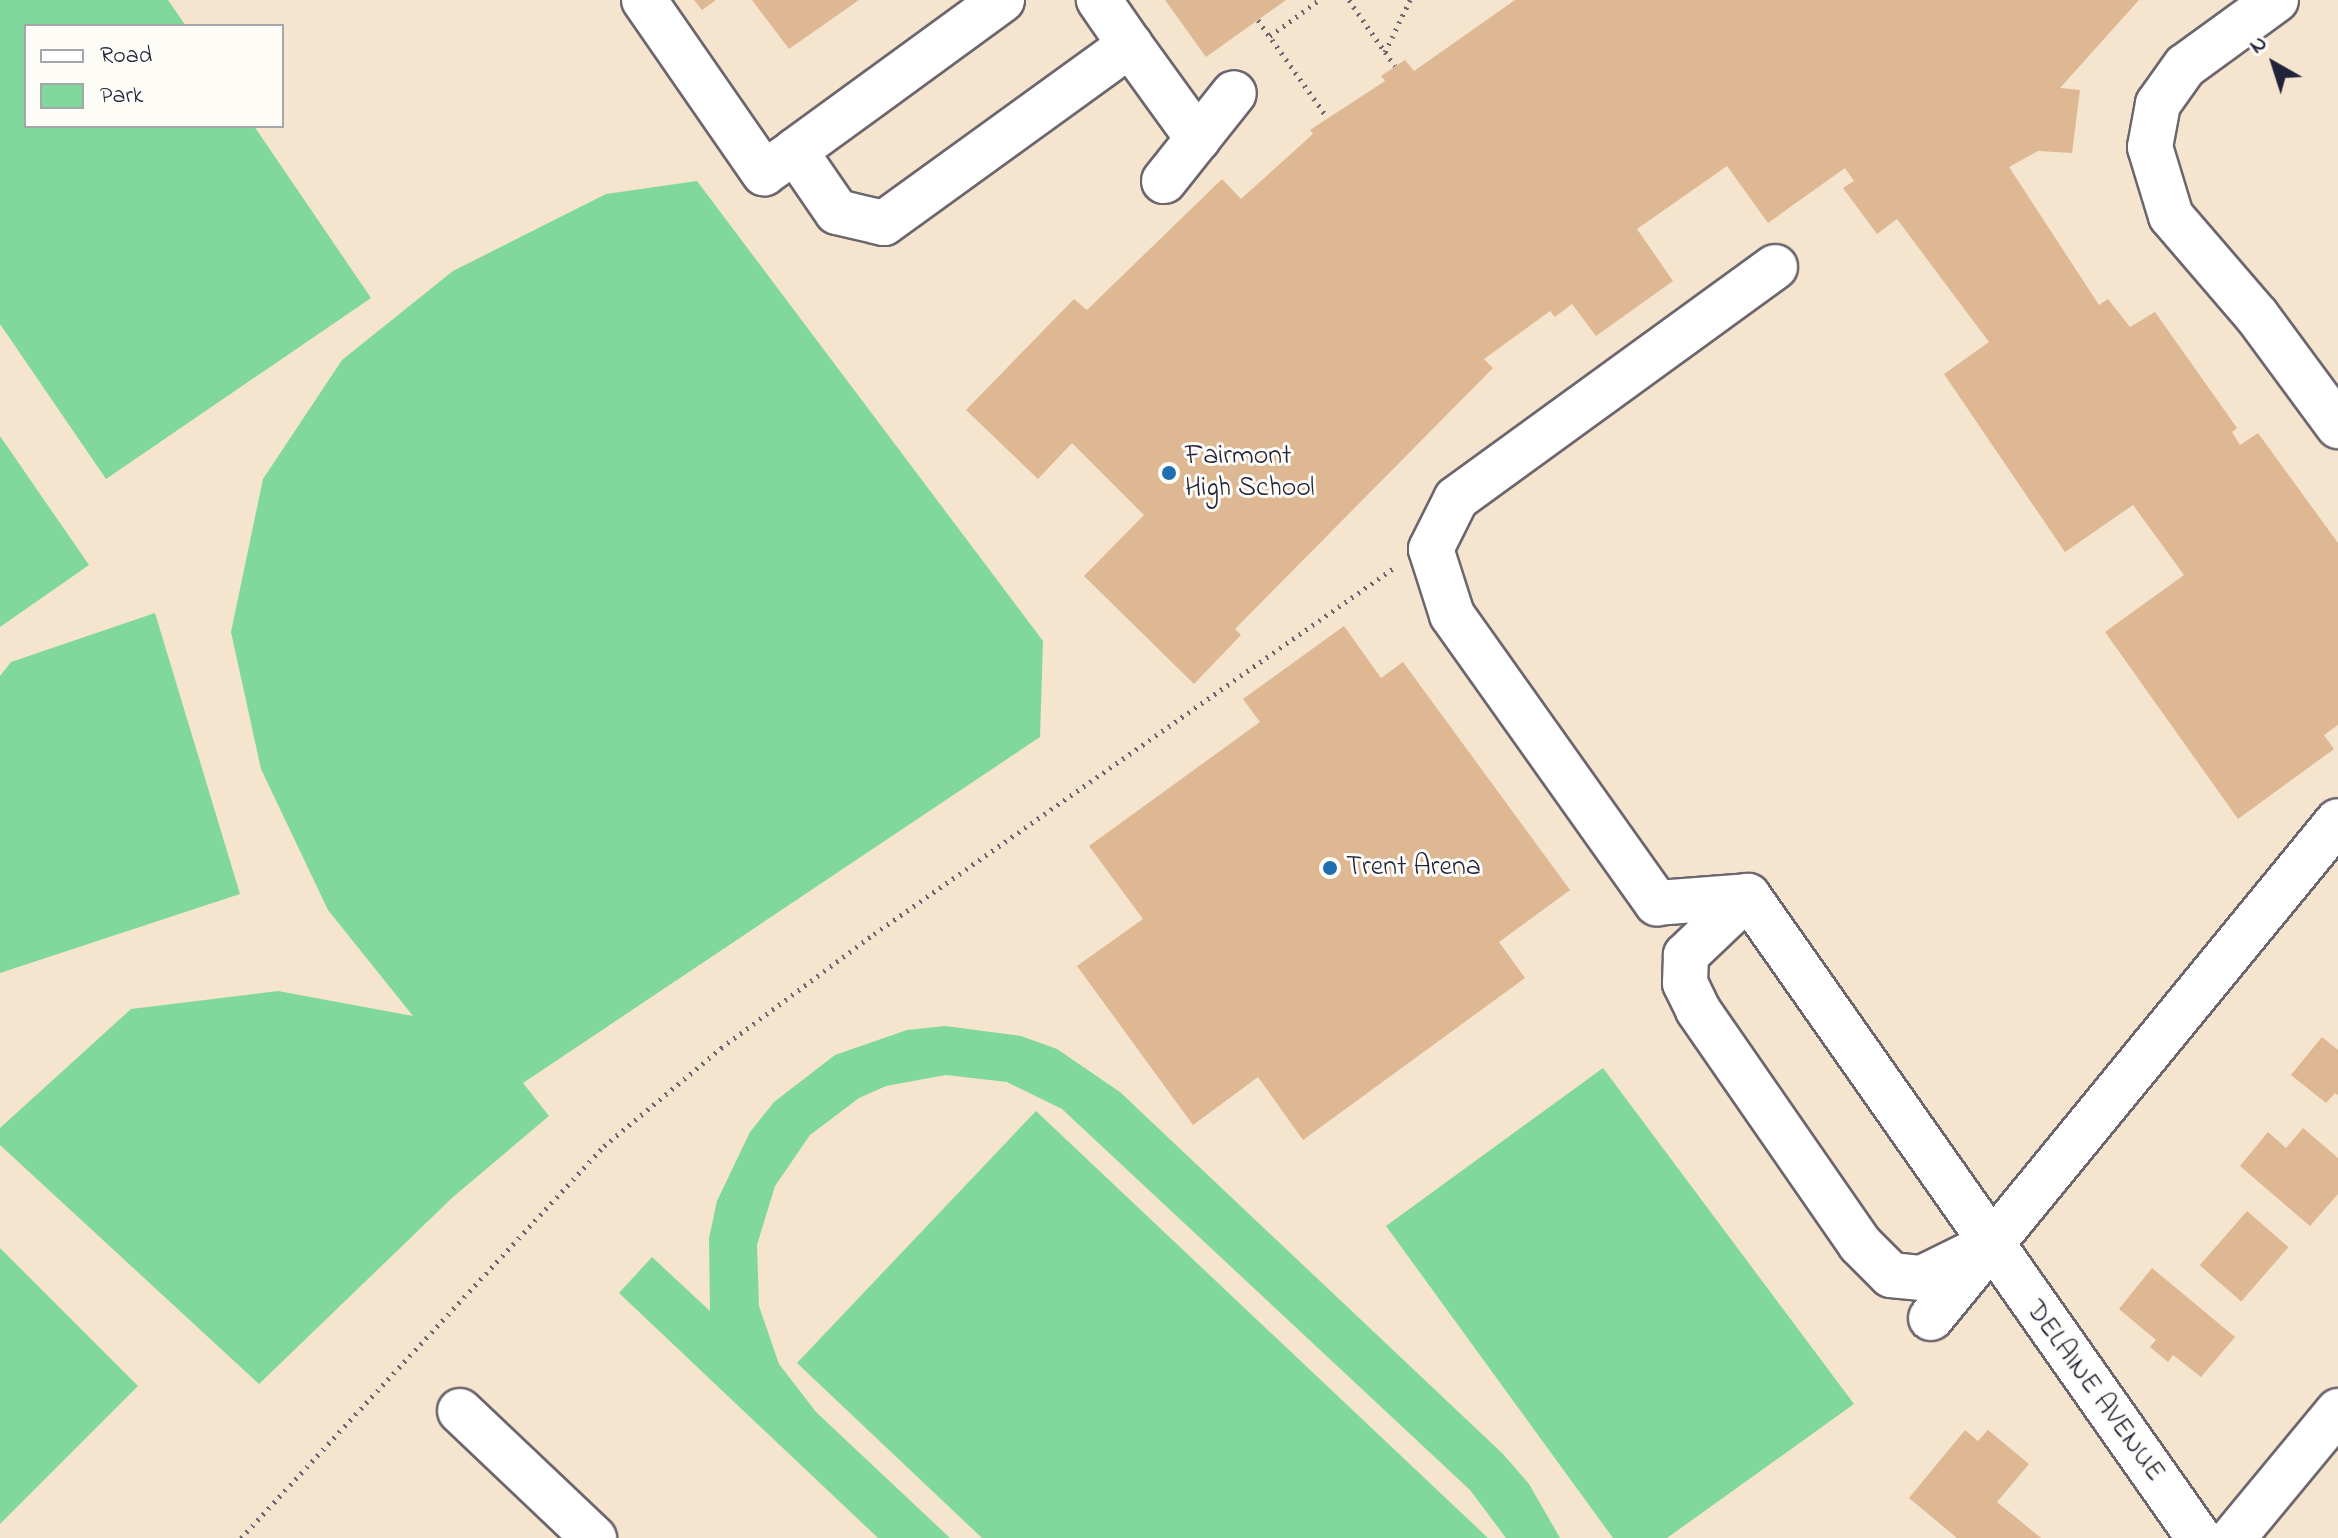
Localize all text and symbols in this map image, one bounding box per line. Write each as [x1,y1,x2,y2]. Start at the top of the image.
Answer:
legend [24,24,284,128]
north arrow [2234,24,2314,104]
text: N [2243,28,2275,62]
text: Road [100,39,152,74]
text: Park [100,79,143,114]
place label: Fairmont High School [1185,440,1315,506]
marker: Fairmont High School [1160,464,1178,482]
place label: Trent Arena [1346,851,1481,885]
marker: Trent Arena [1321,859,1339,877]
street label: DELAINE AVENUE [2017,1295,2171,1489]

